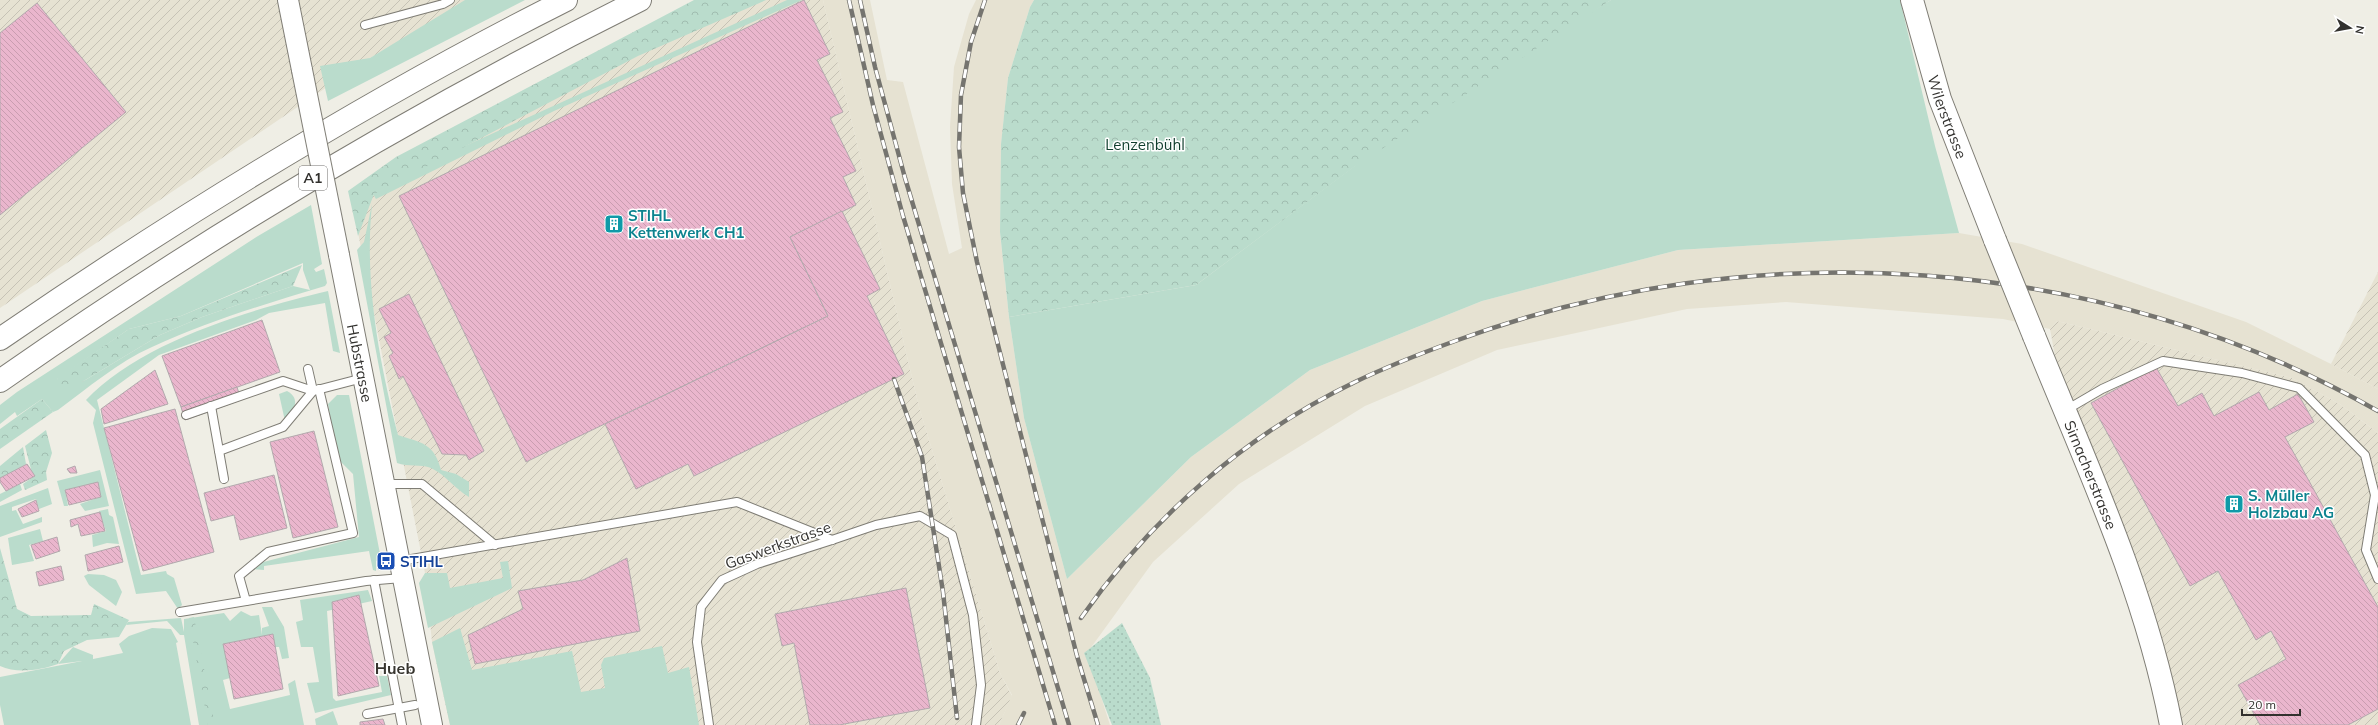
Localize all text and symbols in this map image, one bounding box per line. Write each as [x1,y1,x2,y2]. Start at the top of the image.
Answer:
north arrow [2330,8,2370,48]
text: N [2352,24,2367,35]
street label: Wilerstrasse [1924,73,1972,161]
park label: Lenzenbühl [1105,135,1185,154]
road number: A1 [299,166,327,190]
place label: STIHL Kettenwerk CH1 [628,206,745,242]
building icon: STIHL Kettenwerk CH1 [603,213,625,235]
street label: Hubstrasse [343,322,377,404]
street label: Sirnacherstrasse [2060,417,2122,532]
place label: S. Müller Holzbau AG [2248,486,2334,522]
building icon: S. Müller Holzbau AG [2223,493,2245,515]
street label: Gaswerkstrasse [722,517,834,573]
bus stop icon: STIHL [375,550,397,572]
place label: STIHL [400,552,444,571]
district label: Hueb [375,658,415,678]
scale bar [2242,691,2300,717]
text: 20 m [2248,697,2276,712]

